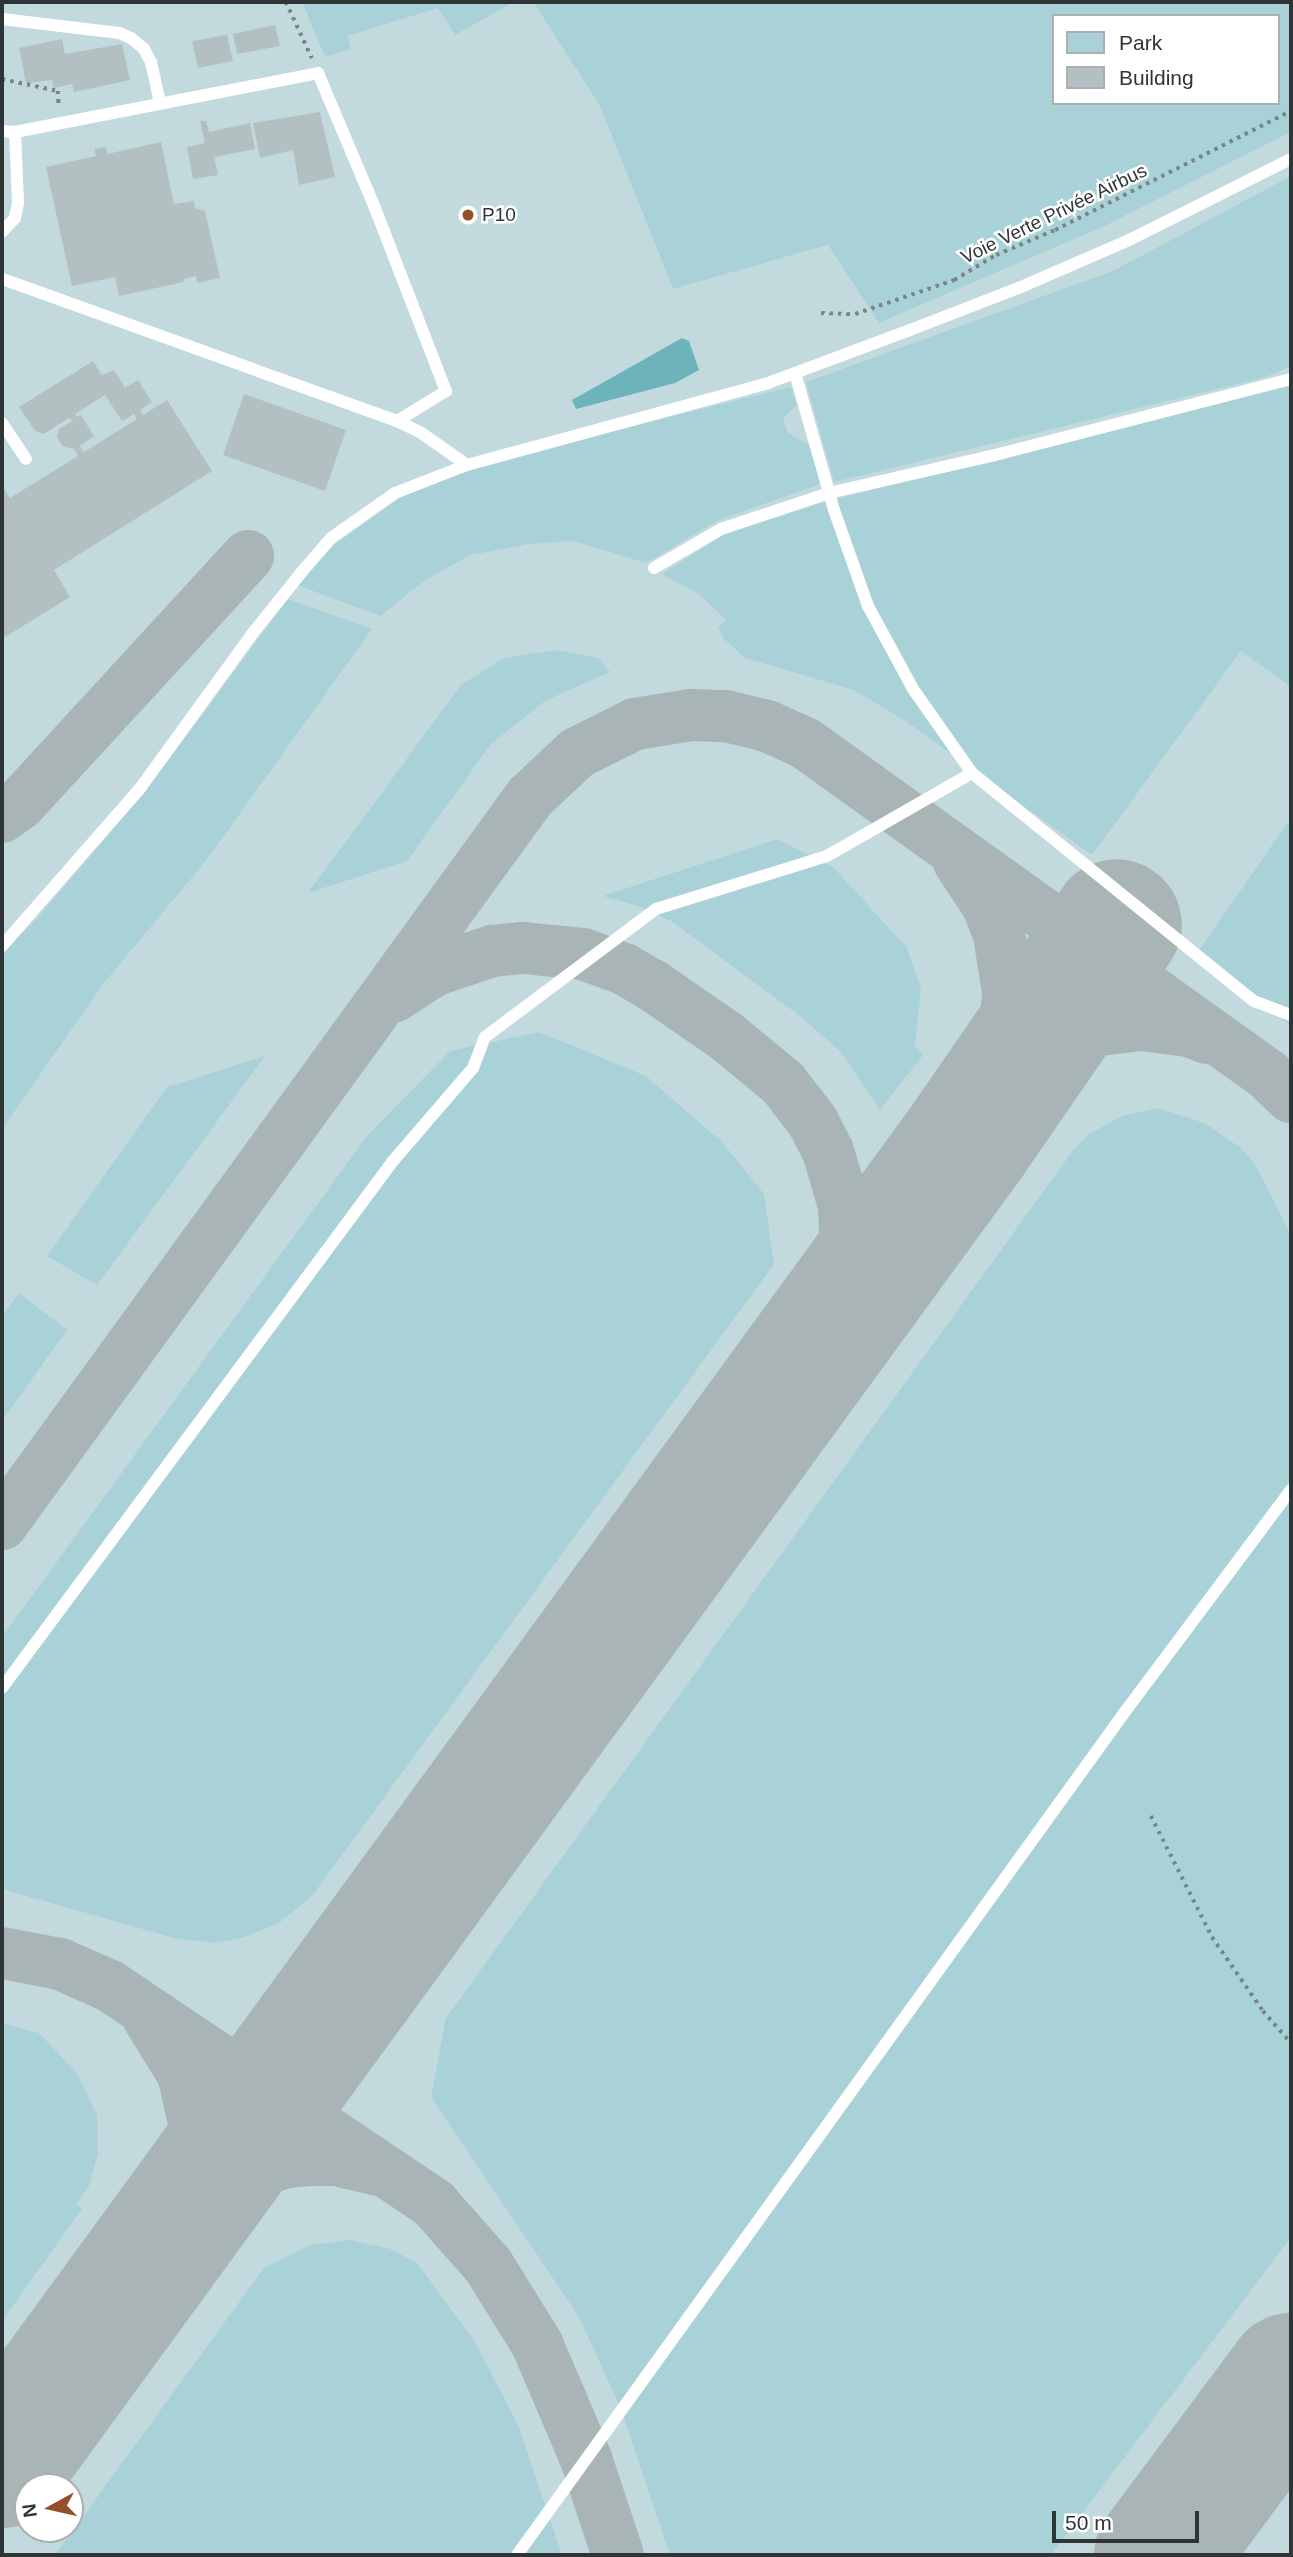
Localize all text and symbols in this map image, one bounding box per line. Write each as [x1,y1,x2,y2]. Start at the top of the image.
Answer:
legend [1052,14,1279,105]
text: Park [1119,31,1162,54]
text: Building [1119,66,1194,89]
street label: Voie Verte Privée Airbus [957,159,1151,269]
place label: P10 [482,204,516,226]
marker: P10 [460,207,476,223]
north arrow [14,2473,84,2543]
scale bar [1055,2498,1202,2542]
text: N [18,2502,41,2519]
text: 50 m [1065,2511,1112,2534]

